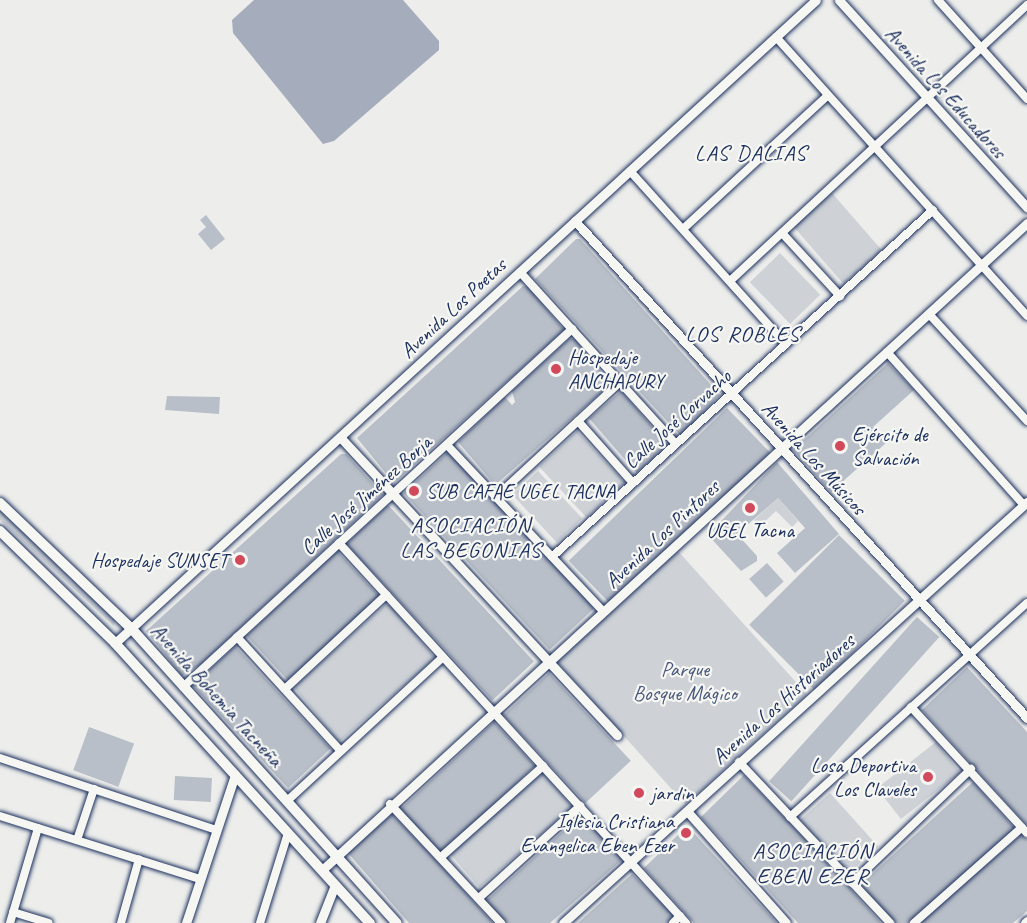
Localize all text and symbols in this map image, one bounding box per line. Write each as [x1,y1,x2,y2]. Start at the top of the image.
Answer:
street label: Avenida Los Educadores [880,21,1012,163]
district label: LAS DALIAS [694,141,808,167]
street label: Avenida Los Poetas [395,253,511,363]
district label: LOS ROBLES [686,322,800,348]
place label: Hospedaje ANCHAPURY [568,344,663,394]
marker: Hospedaje ANCHAPURY [549,362,563,376]
street label: Calle José Corvacho [618,364,736,474]
street label: Avenida Los Músicos [756,396,872,520]
place label: Ejército de Salvación [852,421,928,471]
street label: Calle José Jiménez Borja [296,430,436,560]
marker: Ejército de Salvación [833,439,847,453]
street label: Avenida Los Pintores [600,475,724,593]
place label: SUB CAFAE UGEL TACNA [426,478,614,504]
marker: SUB CAFAE UGEL TACNA [407,484,421,498]
marker: UGEL Tacna [743,501,757,515]
district label: ASOCIACIÓN LAS BEGONIAS [400,512,542,564]
place label: UGEL Tacna [706,517,794,543]
place label: Hospedaje SUNSET [91,547,228,573]
marker: Hospedaje SUNSET [233,553,247,567]
street label: Avenida Bohemia Tacneña [146,618,288,772]
street label: Avenida Los Historiadores [706,628,860,770]
park label: Parque Bosque Mágico [633,656,737,706]
place label: Losa Deportiva Los Claveles [810,752,916,802]
marker: Losa Deportiva Los Claveles [921,770,935,784]
place label: jardin [651,780,694,806]
marker: jardin [632,786,646,800]
place label: Iglesia Cristiana Evangelica Eben Ezer [520,808,674,858]
marker: Iglesia Cristiana Evangelica Eben Ezer [679,826,693,840]
district label: ASOCIACIÓN EBEN EZER [753,838,873,890]

